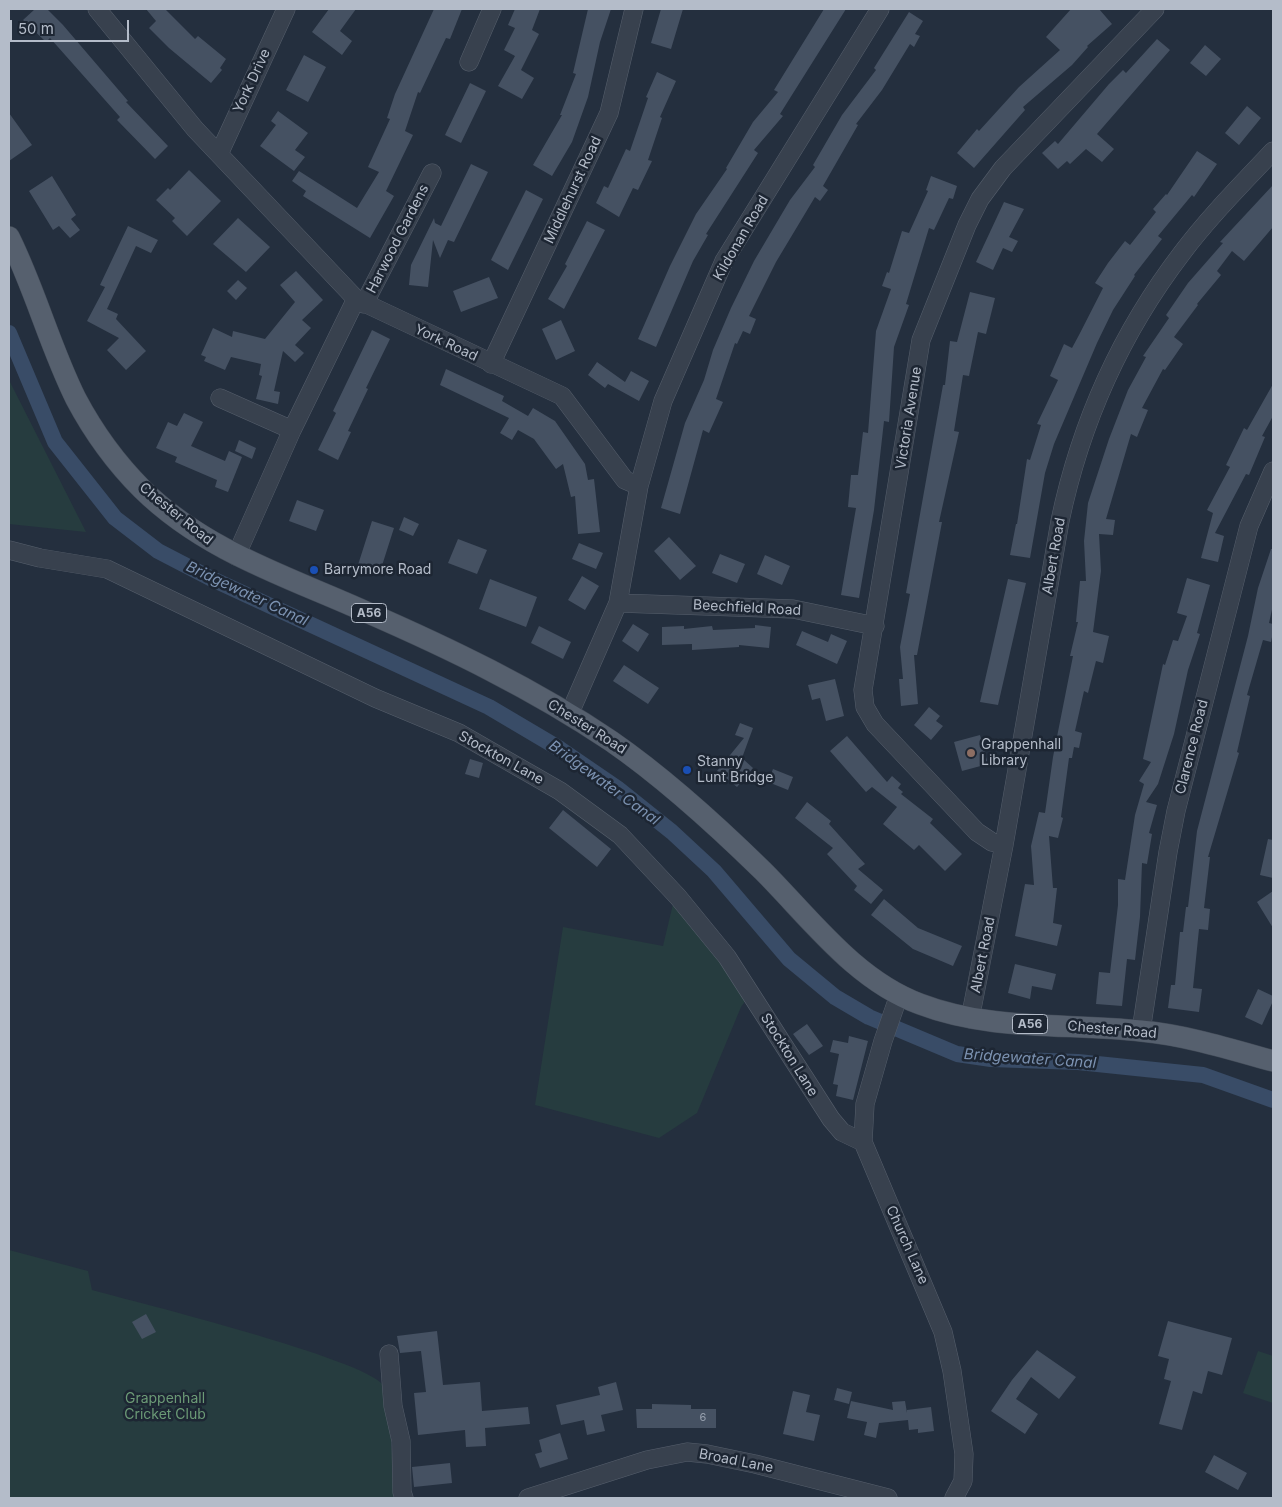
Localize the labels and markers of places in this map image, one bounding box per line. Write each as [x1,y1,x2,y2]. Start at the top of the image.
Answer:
place label: Barrymore Road [324,562,431,578]
marker: Barrymore Road [308,564,320,576]
place label: Grappenhall Library [981,737,1061,770]
marker: Grappenhall Library [965,747,977,759]
place label: Stanny Lunt Bridge [697,754,773,786]
marker: Stanny Lunt Bridge [681,764,693,776]

